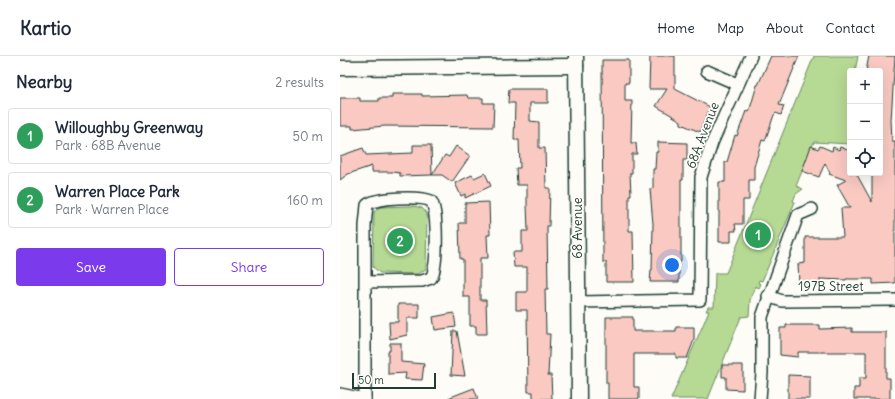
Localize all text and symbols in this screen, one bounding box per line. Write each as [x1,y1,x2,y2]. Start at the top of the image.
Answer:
text: Kartio [20,16,72,40]
text: Home [657,19,695,37]
text: Map [717,19,744,37]
text: About [766,19,804,37]
text: Contact [826,19,875,37]
map controls [847,68,883,176]
button: + [847,68,883,104]
text: Nearby [16,71,72,93]
text: 2 results [275,74,324,91]
street label: 68A Avenue [682,99,723,171]
button: − [847,104,883,140]
text: Willoughby Greenway [55,118,203,137]
text: 1 [27,128,33,145]
text: 50 m [292,128,323,145]
text: Park · 68B Avenue [55,137,161,154]
button: locate [847,140,883,176]
text: Warren Place Park [55,182,180,201]
text: 2 [26,192,34,209]
text: 160 m [287,192,323,209]
street label: 68 Avenue [569,197,586,259]
text: Park · Warren Place [55,201,169,218]
pin: 1 [745,220,771,250]
pin: 2 [387,226,413,256]
button: Save [16,248,166,286]
button: Share [174,248,324,286]
your location [662,255,682,275]
street label: 197B Street [798,278,864,295]
scale bar [352,371,436,390]
text: 50 m [358,373,384,387]

